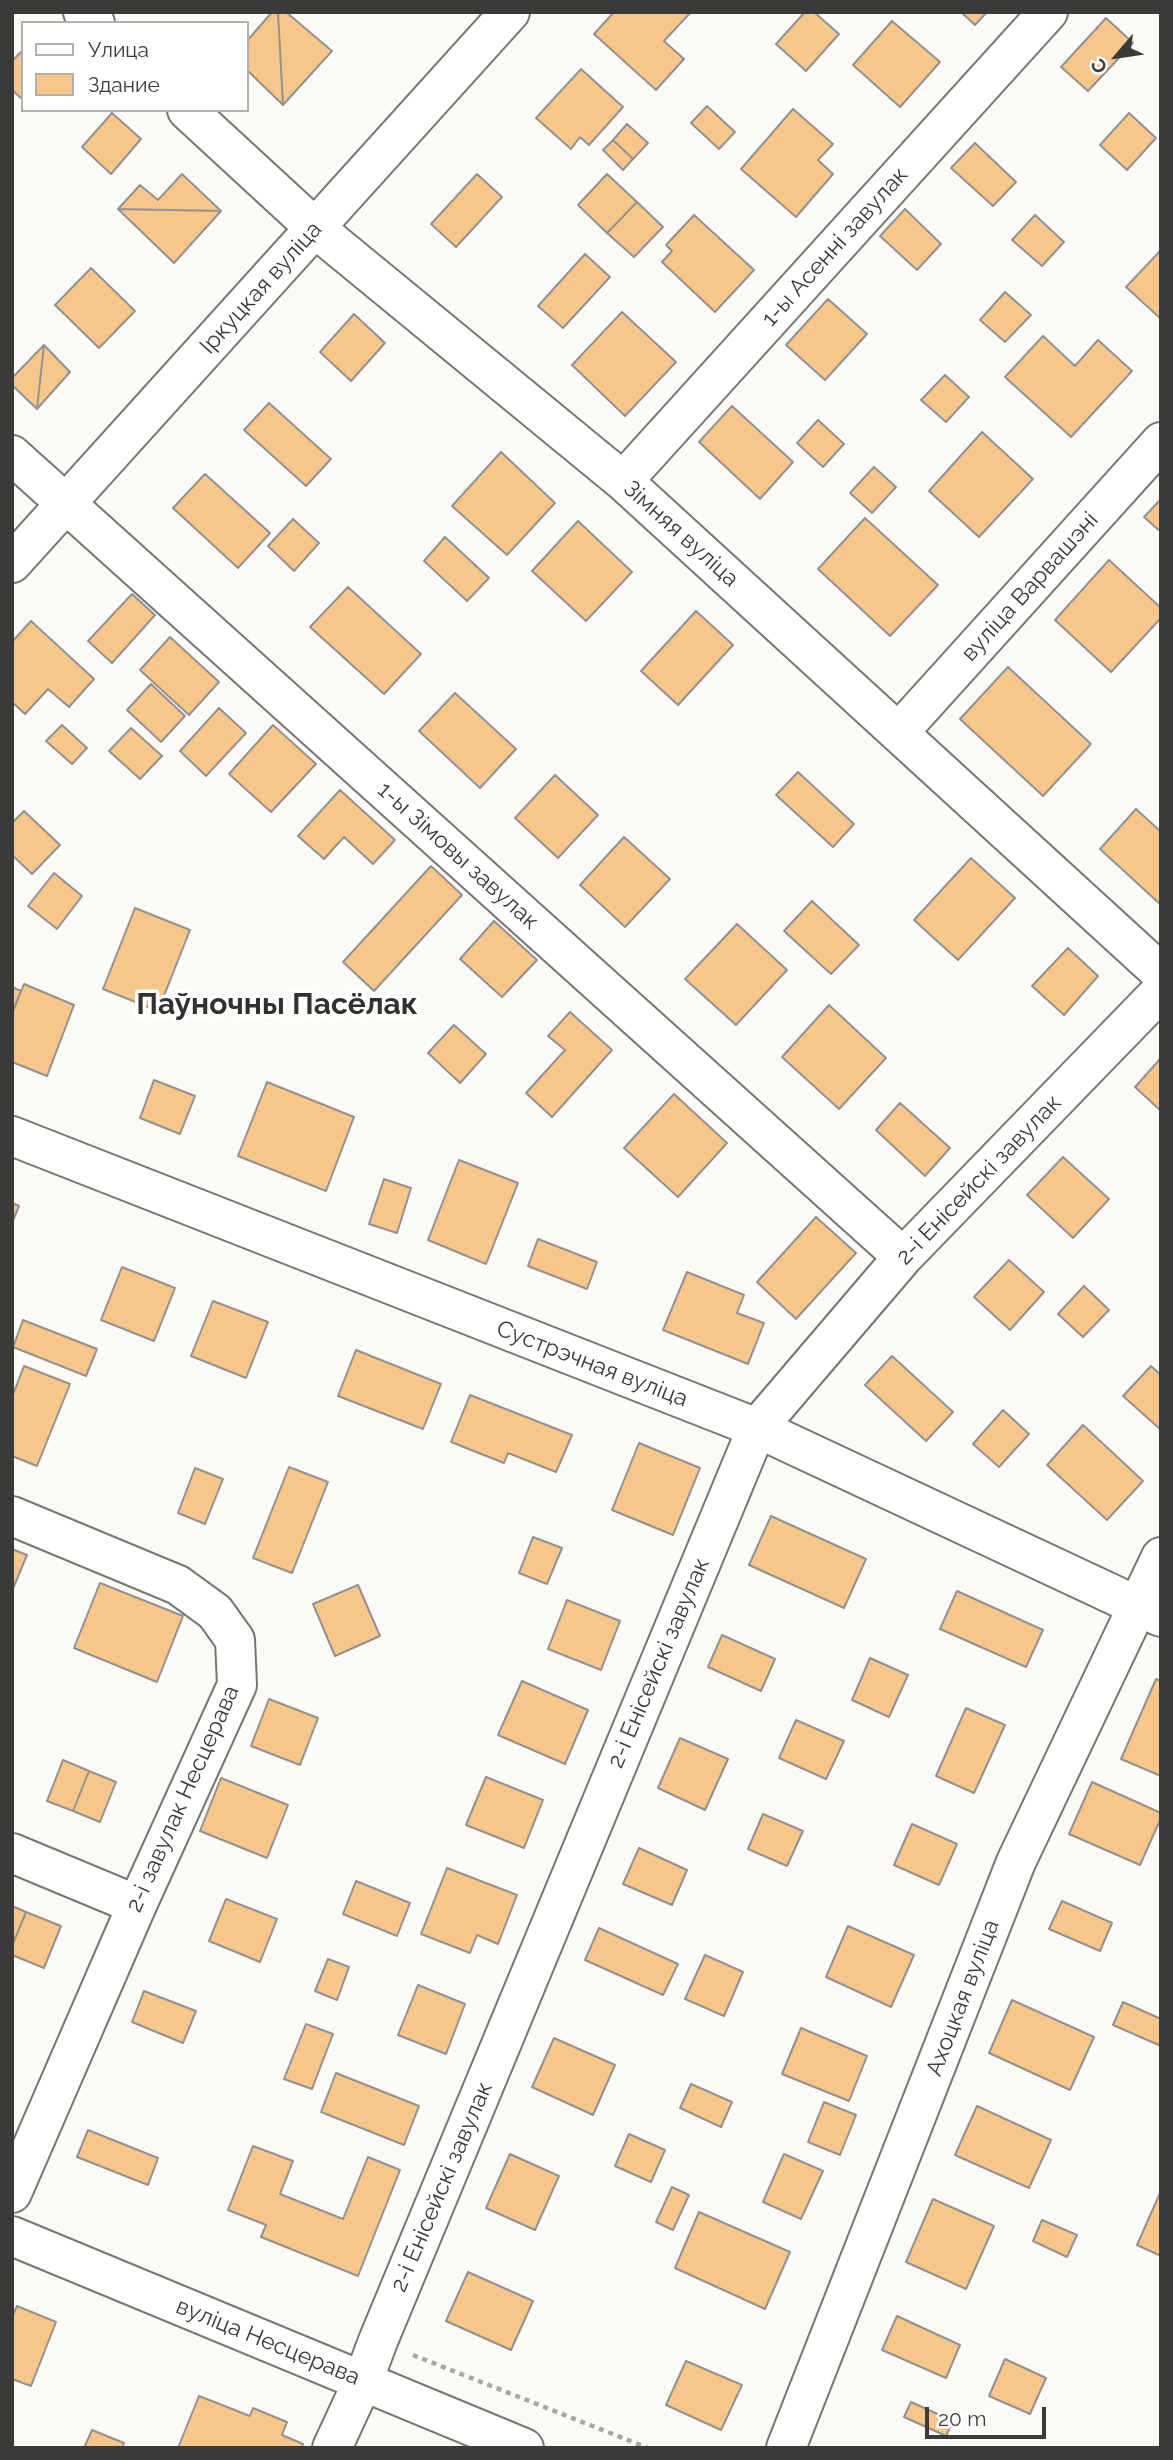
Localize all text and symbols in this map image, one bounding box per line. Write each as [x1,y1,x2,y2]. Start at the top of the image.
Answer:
legend [21,21,248,112]
north arrow [1082,21,1152,91]
text: Улица [88,37,149,62]
text: С [1086,55,1111,77]
text: Здание [88,72,160,97]
street label: 1-ы Асенні завулак [756,162,914,332]
street label: Іркуцкая вуліца [194,216,328,360]
street label: Зімняя вуліца [618,475,744,593]
street label: вуліца Варвашэні [956,507,1104,667]
street label: 1-ы Зімовы завулак [372,776,544,936]
district label: Паўночны Пасёлак [136,987,418,1023]
street label: 2-і Енісейскі завулак [891,1089,1067,1271]
street label: Сустрэчная вуліца [492,1315,692,1413]
street label: 2-і Енісейскі завулак [602,1554,716,1772]
street label: 2-і завулак Несцерава [121,1681,245,1917]
street label: Ахоцкая вуліца [921,1916,1005,2080]
street label: 2-і Енісейскі завулак [385,2078,499,2296]
street label: вуліца Несцерава [172,2293,364,2391]
scale bar [928,2394,1049,2438]
text: 20 m [938,2406,986,2431]

